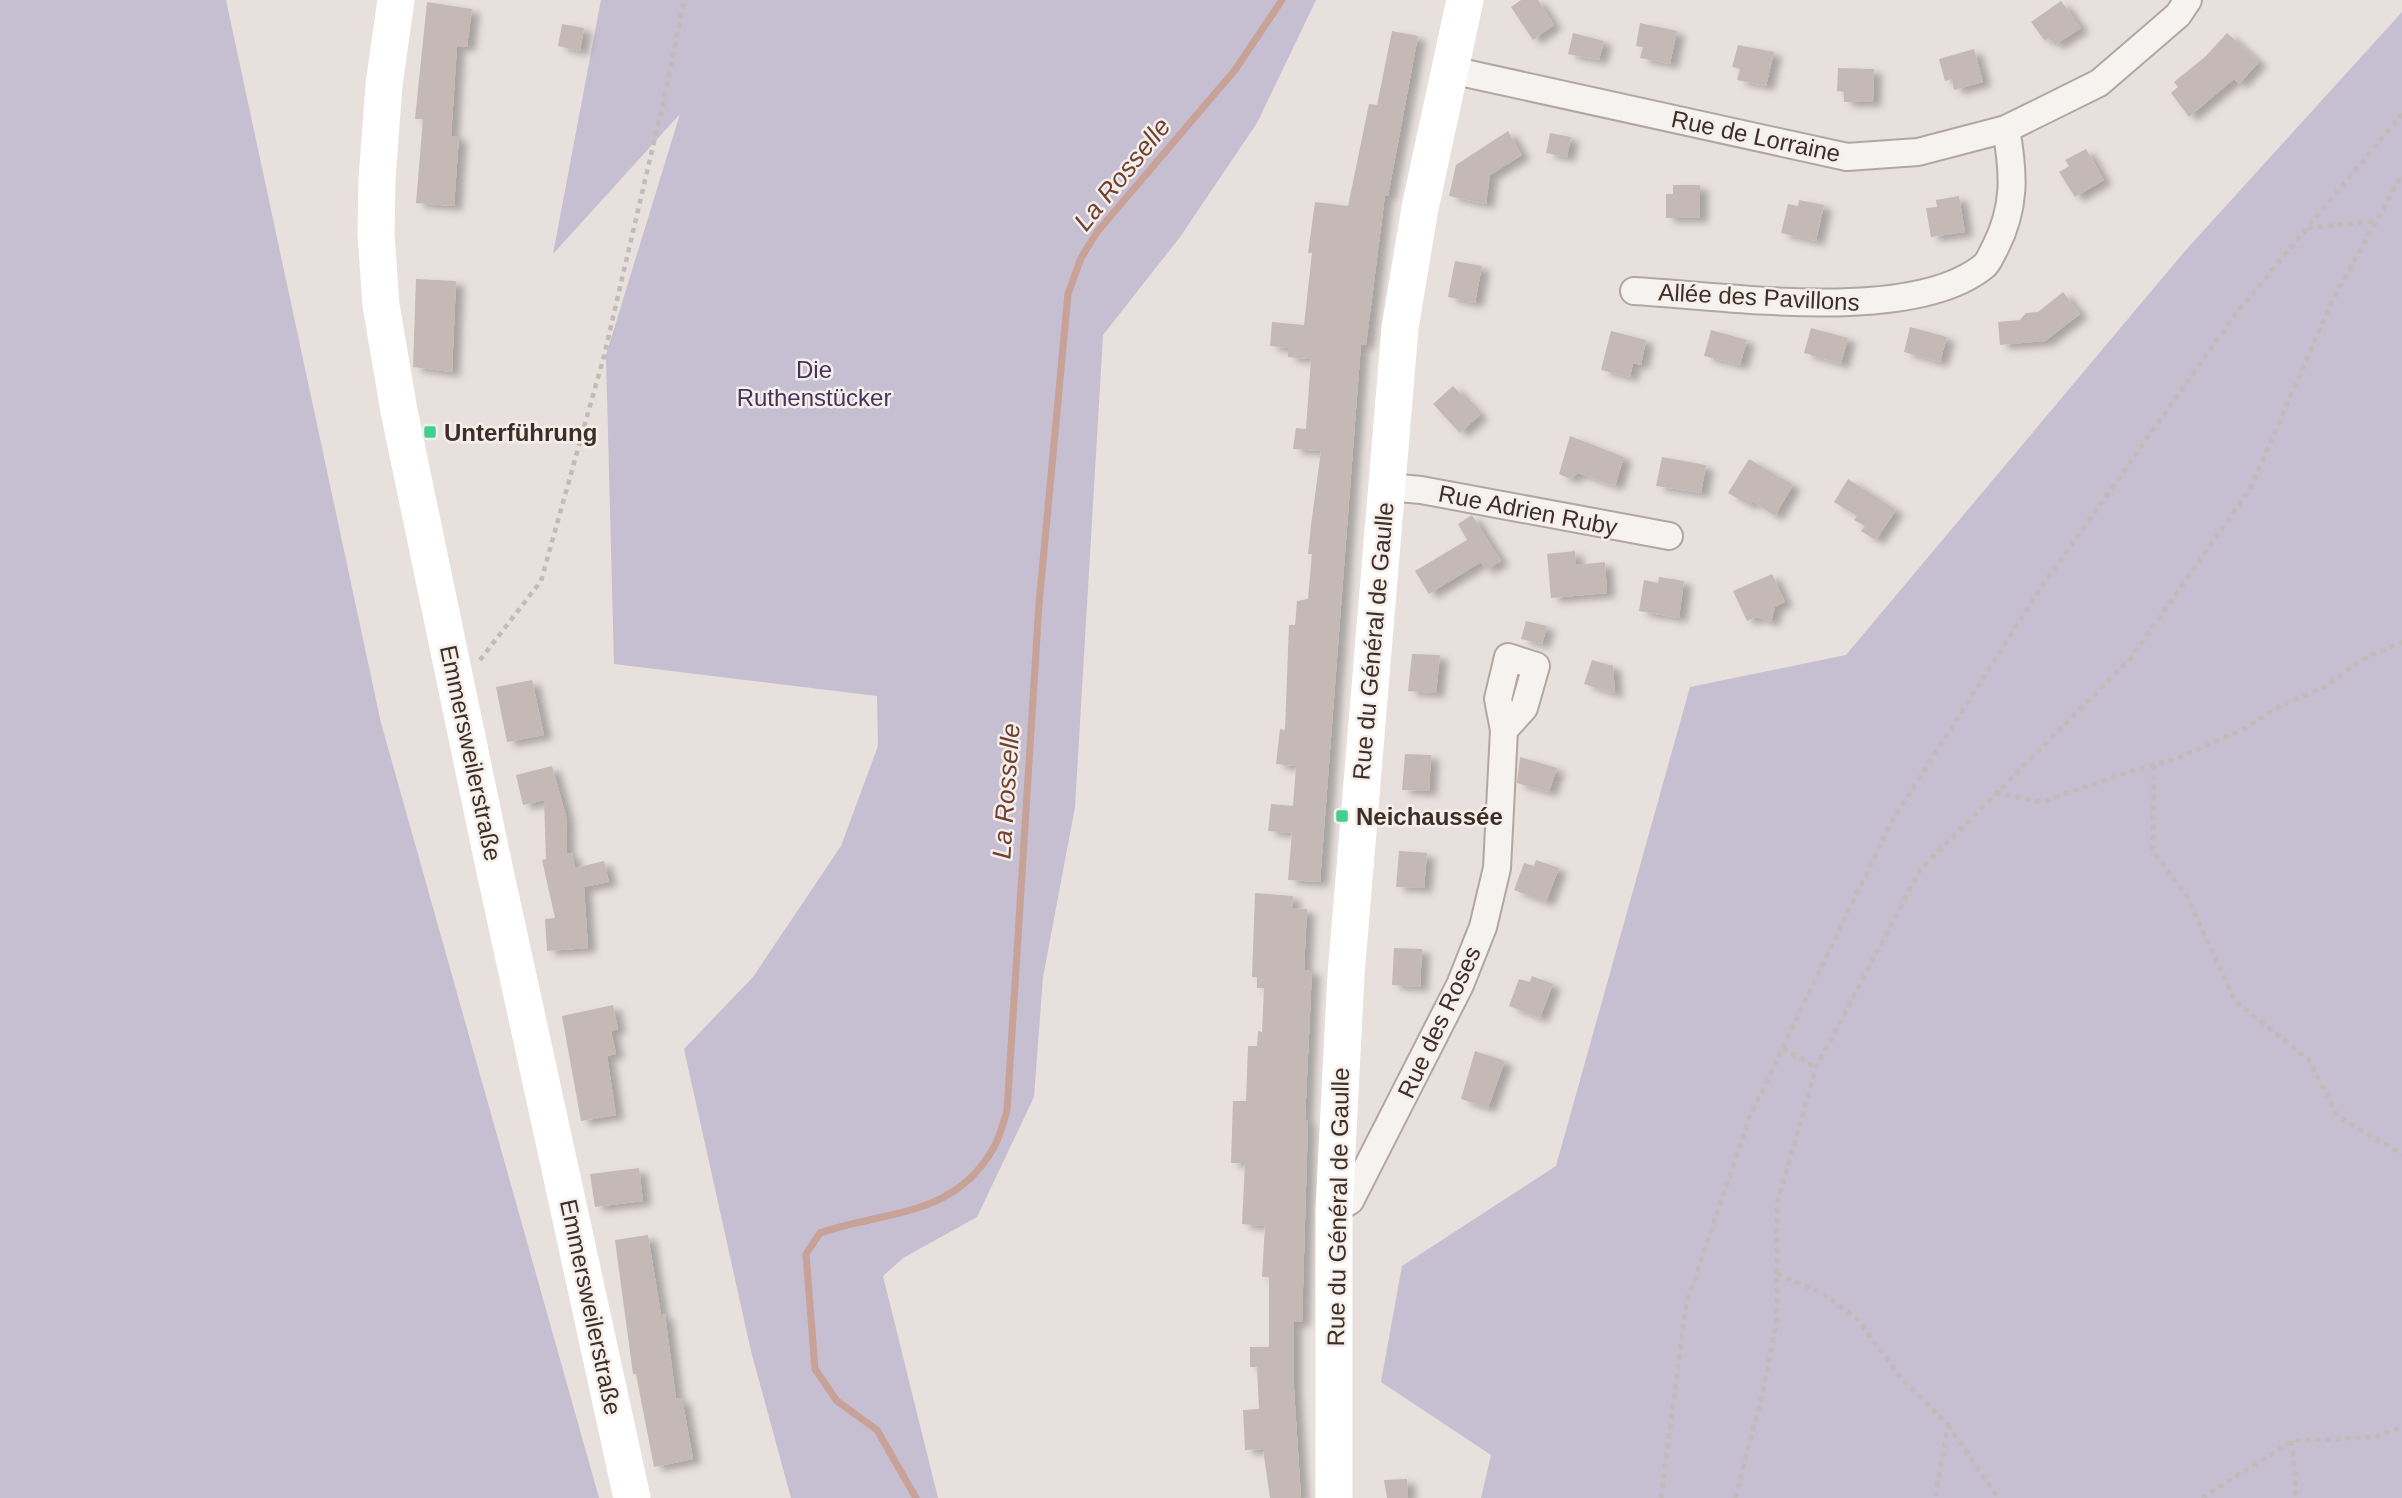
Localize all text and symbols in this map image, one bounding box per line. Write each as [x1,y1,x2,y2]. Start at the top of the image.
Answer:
street label: Rue de Lorraine [1669,105,1843,167]
water label: La Rosselle [1068,112,1176,236]
street label: Allée des Pavillons [1658,278,1860,316]
park label: Die Ruthenstücker [737,356,891,411]
place label: Unterführung [444,419,597,446]
marker: Unterführung [422,424,438,440]
street label: Rue Adrien Ruby [1436,479,1620,541]
street label: Rue du Général de Gaulle [1347,501,1399,781]
street label: Emmersweilerstraße [435,643,507,863]
water label: La Rosselle [986,722,1026,860]
place label: Neichaussée [1356,803,1503,830]
marker: Neichaussée [1334,808,1350,824]
street label: Rue des Roses [1392,942,1486,1102]
street label: Rue du Général de Gaulle [1322,1067,1354,1347]
street label: Emmersweilerstraße [555,1197,627,1417]

